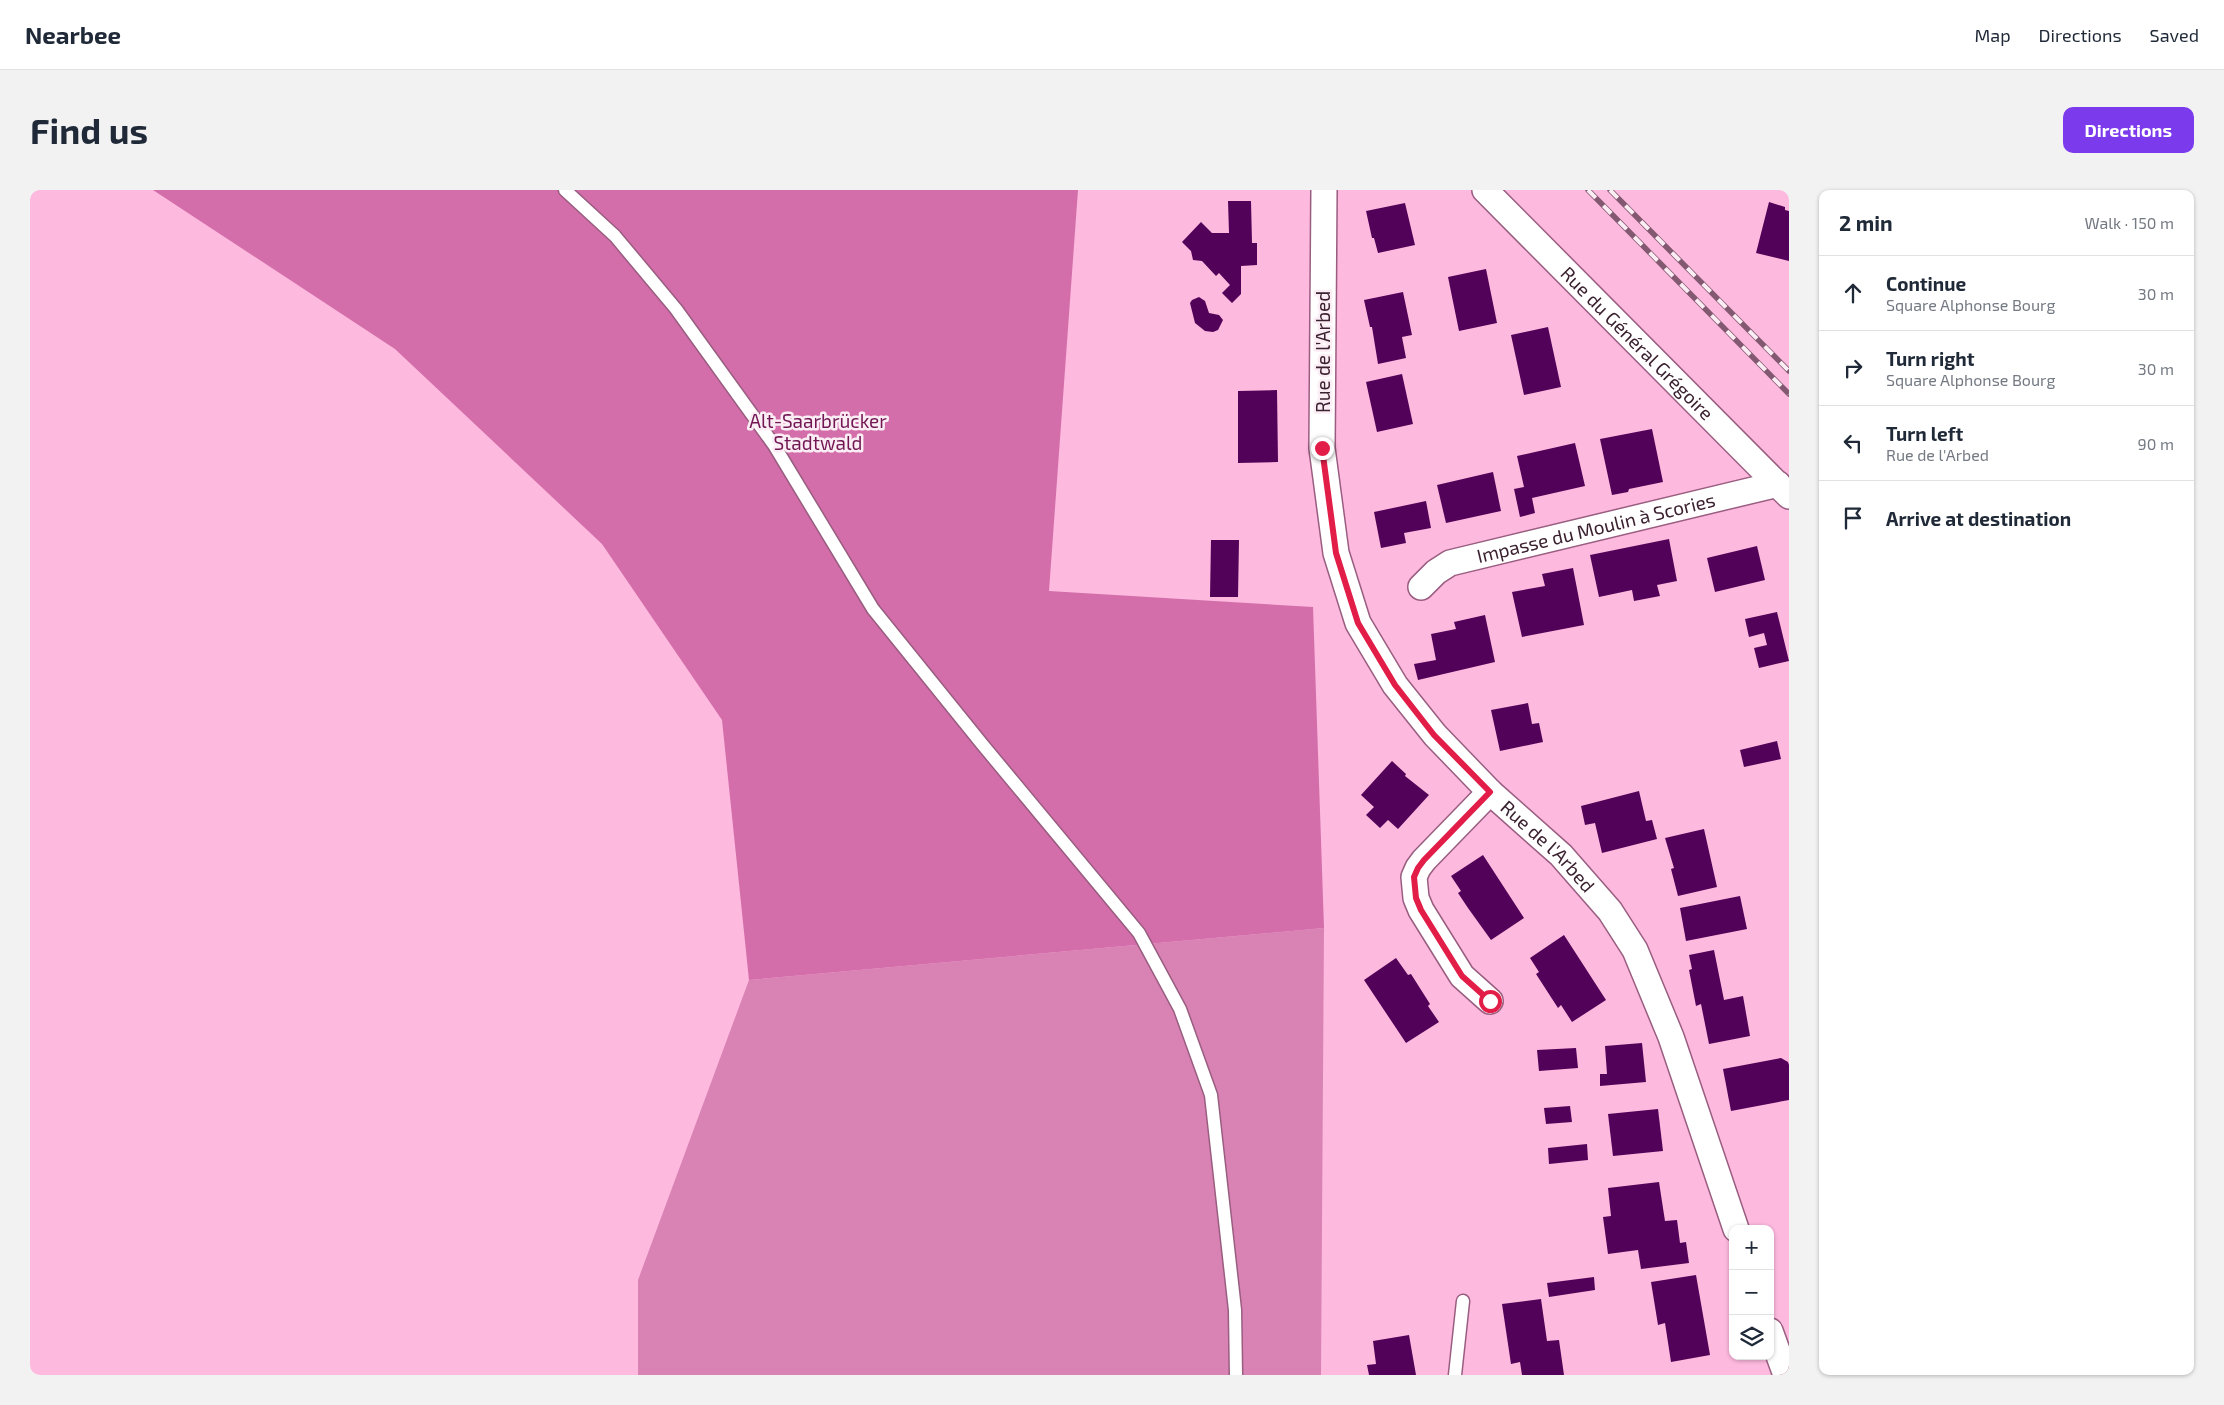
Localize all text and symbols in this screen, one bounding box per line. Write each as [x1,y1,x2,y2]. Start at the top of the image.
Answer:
text: Nearbee [25,20,121,49]
text: Map [1974,24,2011,46]
text: Directions [2039,24,2122,46]
text: Saved [2150,24,2199,46]
button: Directions [2063,107,2194,153]
text: Find us [30,109,148,151]
text: 2 min [1839,210,1893,235]
text: Walk · 150 m [2084,213,2174,232]
street label: Rue du Général Grégoire [1556,261,1719,424]
text: Continue [1886,272,1966,295]
icon: ahead [1839,279,1867,307]
text: 30 m [2138,284,2174,303]
street label: Rue de l'Arbed [1311,291,1334,413]
text: Square Alphonse Bourg [1886,295,2055,314]
text: Turn right [1886,347,1974,370]
icon: right [1839,354,1867,382]
text: 30 m [2138,359,2174,378]
text: Square Alphonse Bourg [1886,370,2055,389]
park label: Alt-Saarbrücker Stadtwald [749,409,887,454]
text: Turn left [1886,422,1963,445]
icon: left [1839,429,1867,457]
text: 90 m [2138,434,2174,453]
route end [1311,437,1334,460]
text: Rue de l'Arbed [1886,445,1989,464]
street label: Impasse du Moulin à Scories [1474,488,1717,567]
icon: arrive [1839,504,1867,532]
text: Arrive at destination [1886,507,2071,530]
street label: Rue de l'Arbed [1496,795,1600,896]
route start [1479,990,1502,1013]
map controls [1729,1225,1774,1360]
button: + [1729,1225,1774,1270]
button: − [1729,1270,1774,1315]
button: layers [1729,1315,1774,1360]

